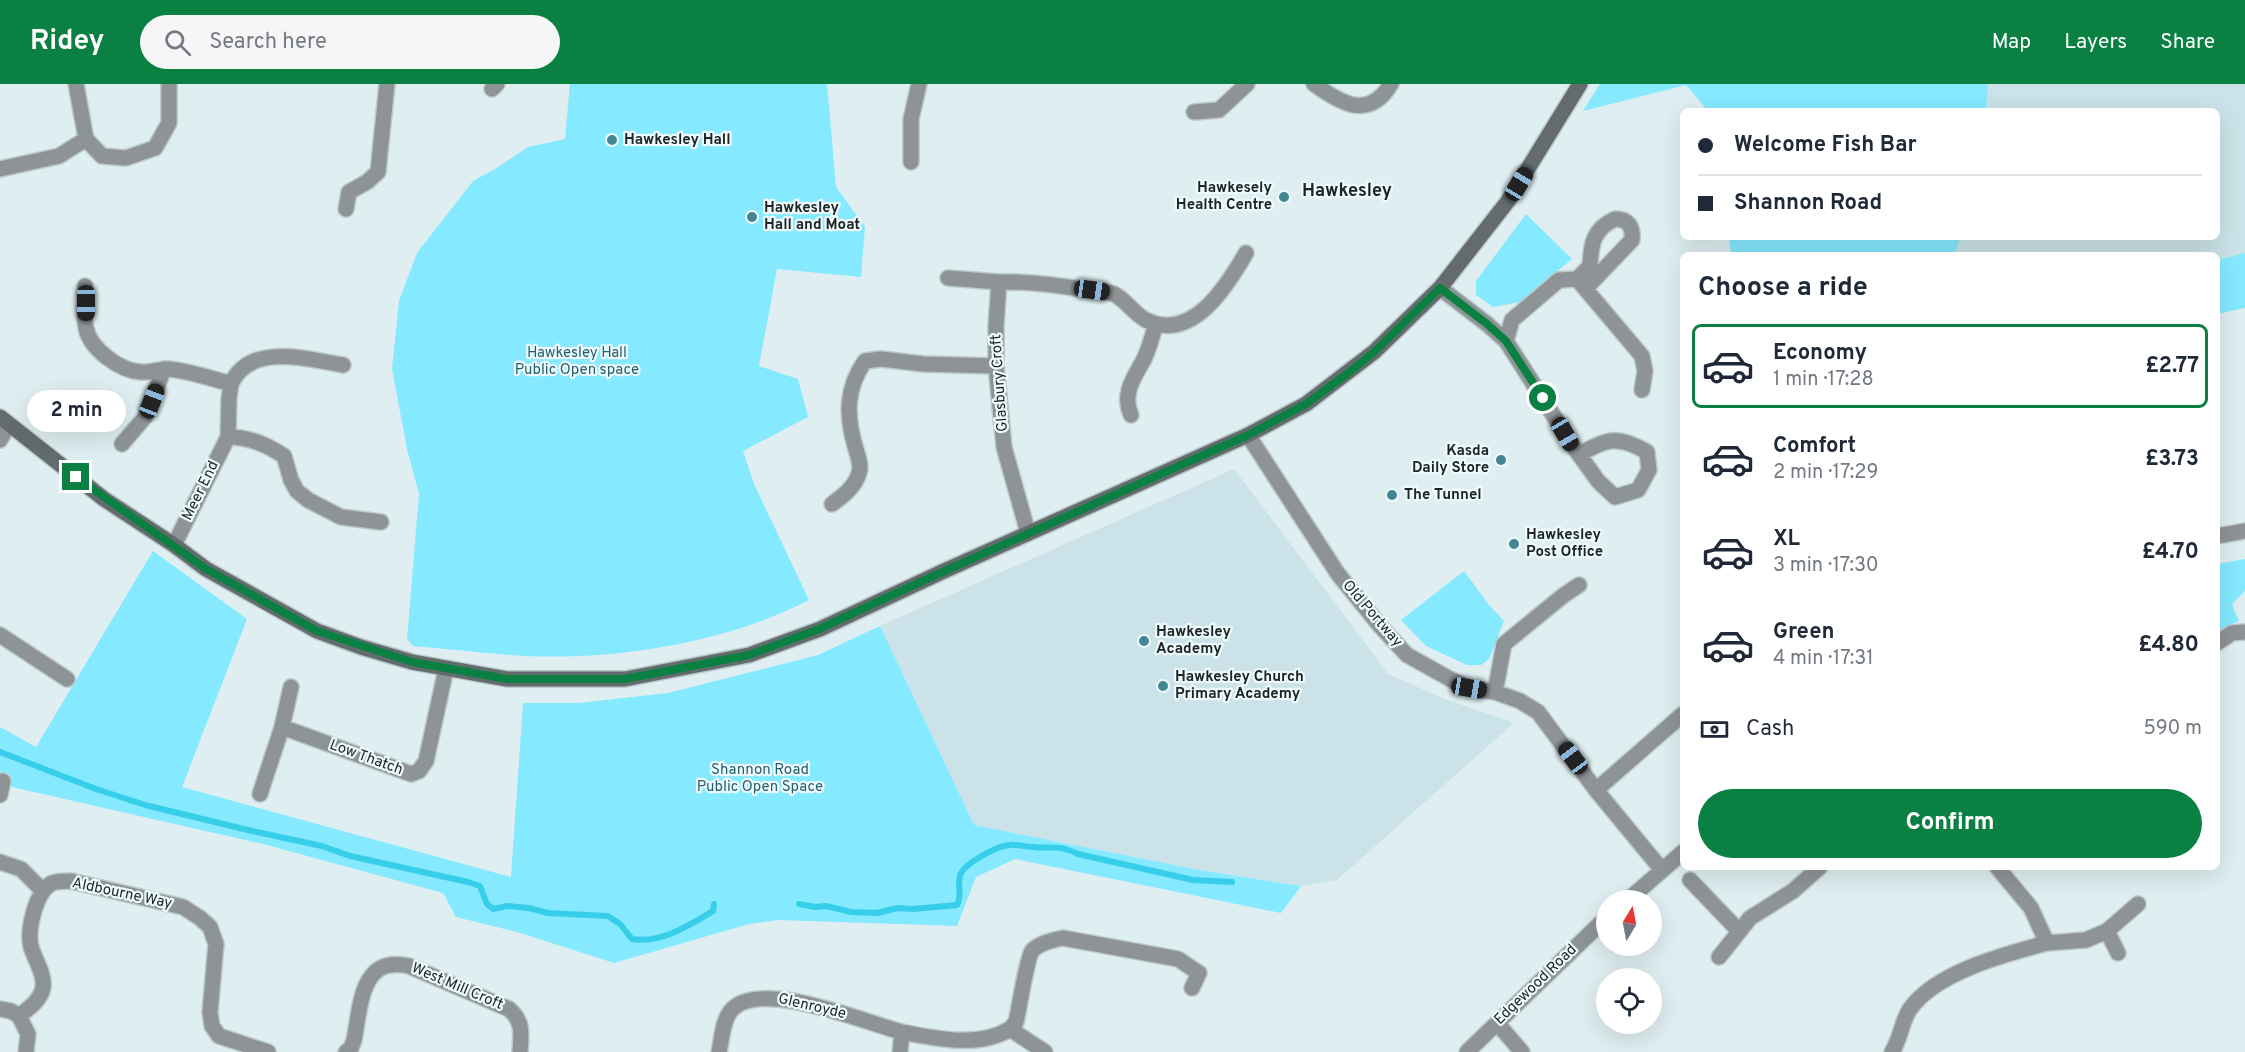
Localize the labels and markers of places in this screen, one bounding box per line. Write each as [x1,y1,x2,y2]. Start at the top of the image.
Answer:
place label: Hawkesley Hall [624,131,731,150]
marker: Hawkesley Hall [605,133,619,147]
place label: Hawkesely Health Centre [1176,179,1272,215]
marker: Hawkesely Health Centre [1277,190,1291,204]
place label: Hawkesley Hall and Moat [764,199,860,235]
marker: Hawkesley Hall and Moat [745,210,759,224]
place label: Kasda Daily Store [1412,442,1489,478]
marker: Kasda Daily Store [1494,453,1508,467]
place label: The Tunnel [1404,486,1482,505]
marker: The Tunnel [1385,488,1399,502]
place label: Hawkesley Post Office [1526,526,1603,562]
marker: Hawkesley Post Office [1507,537,1521,551]
place label: Hawkesley Academy [1156,623,1231,659]
marker: Hawkesley Academy [1137,634,1151,648]
place label: Hawkesley Church Primary Academy [1175,668,1304,704]
marker: Hawkesley Church Primary Academy [1156,679,1170,693]

